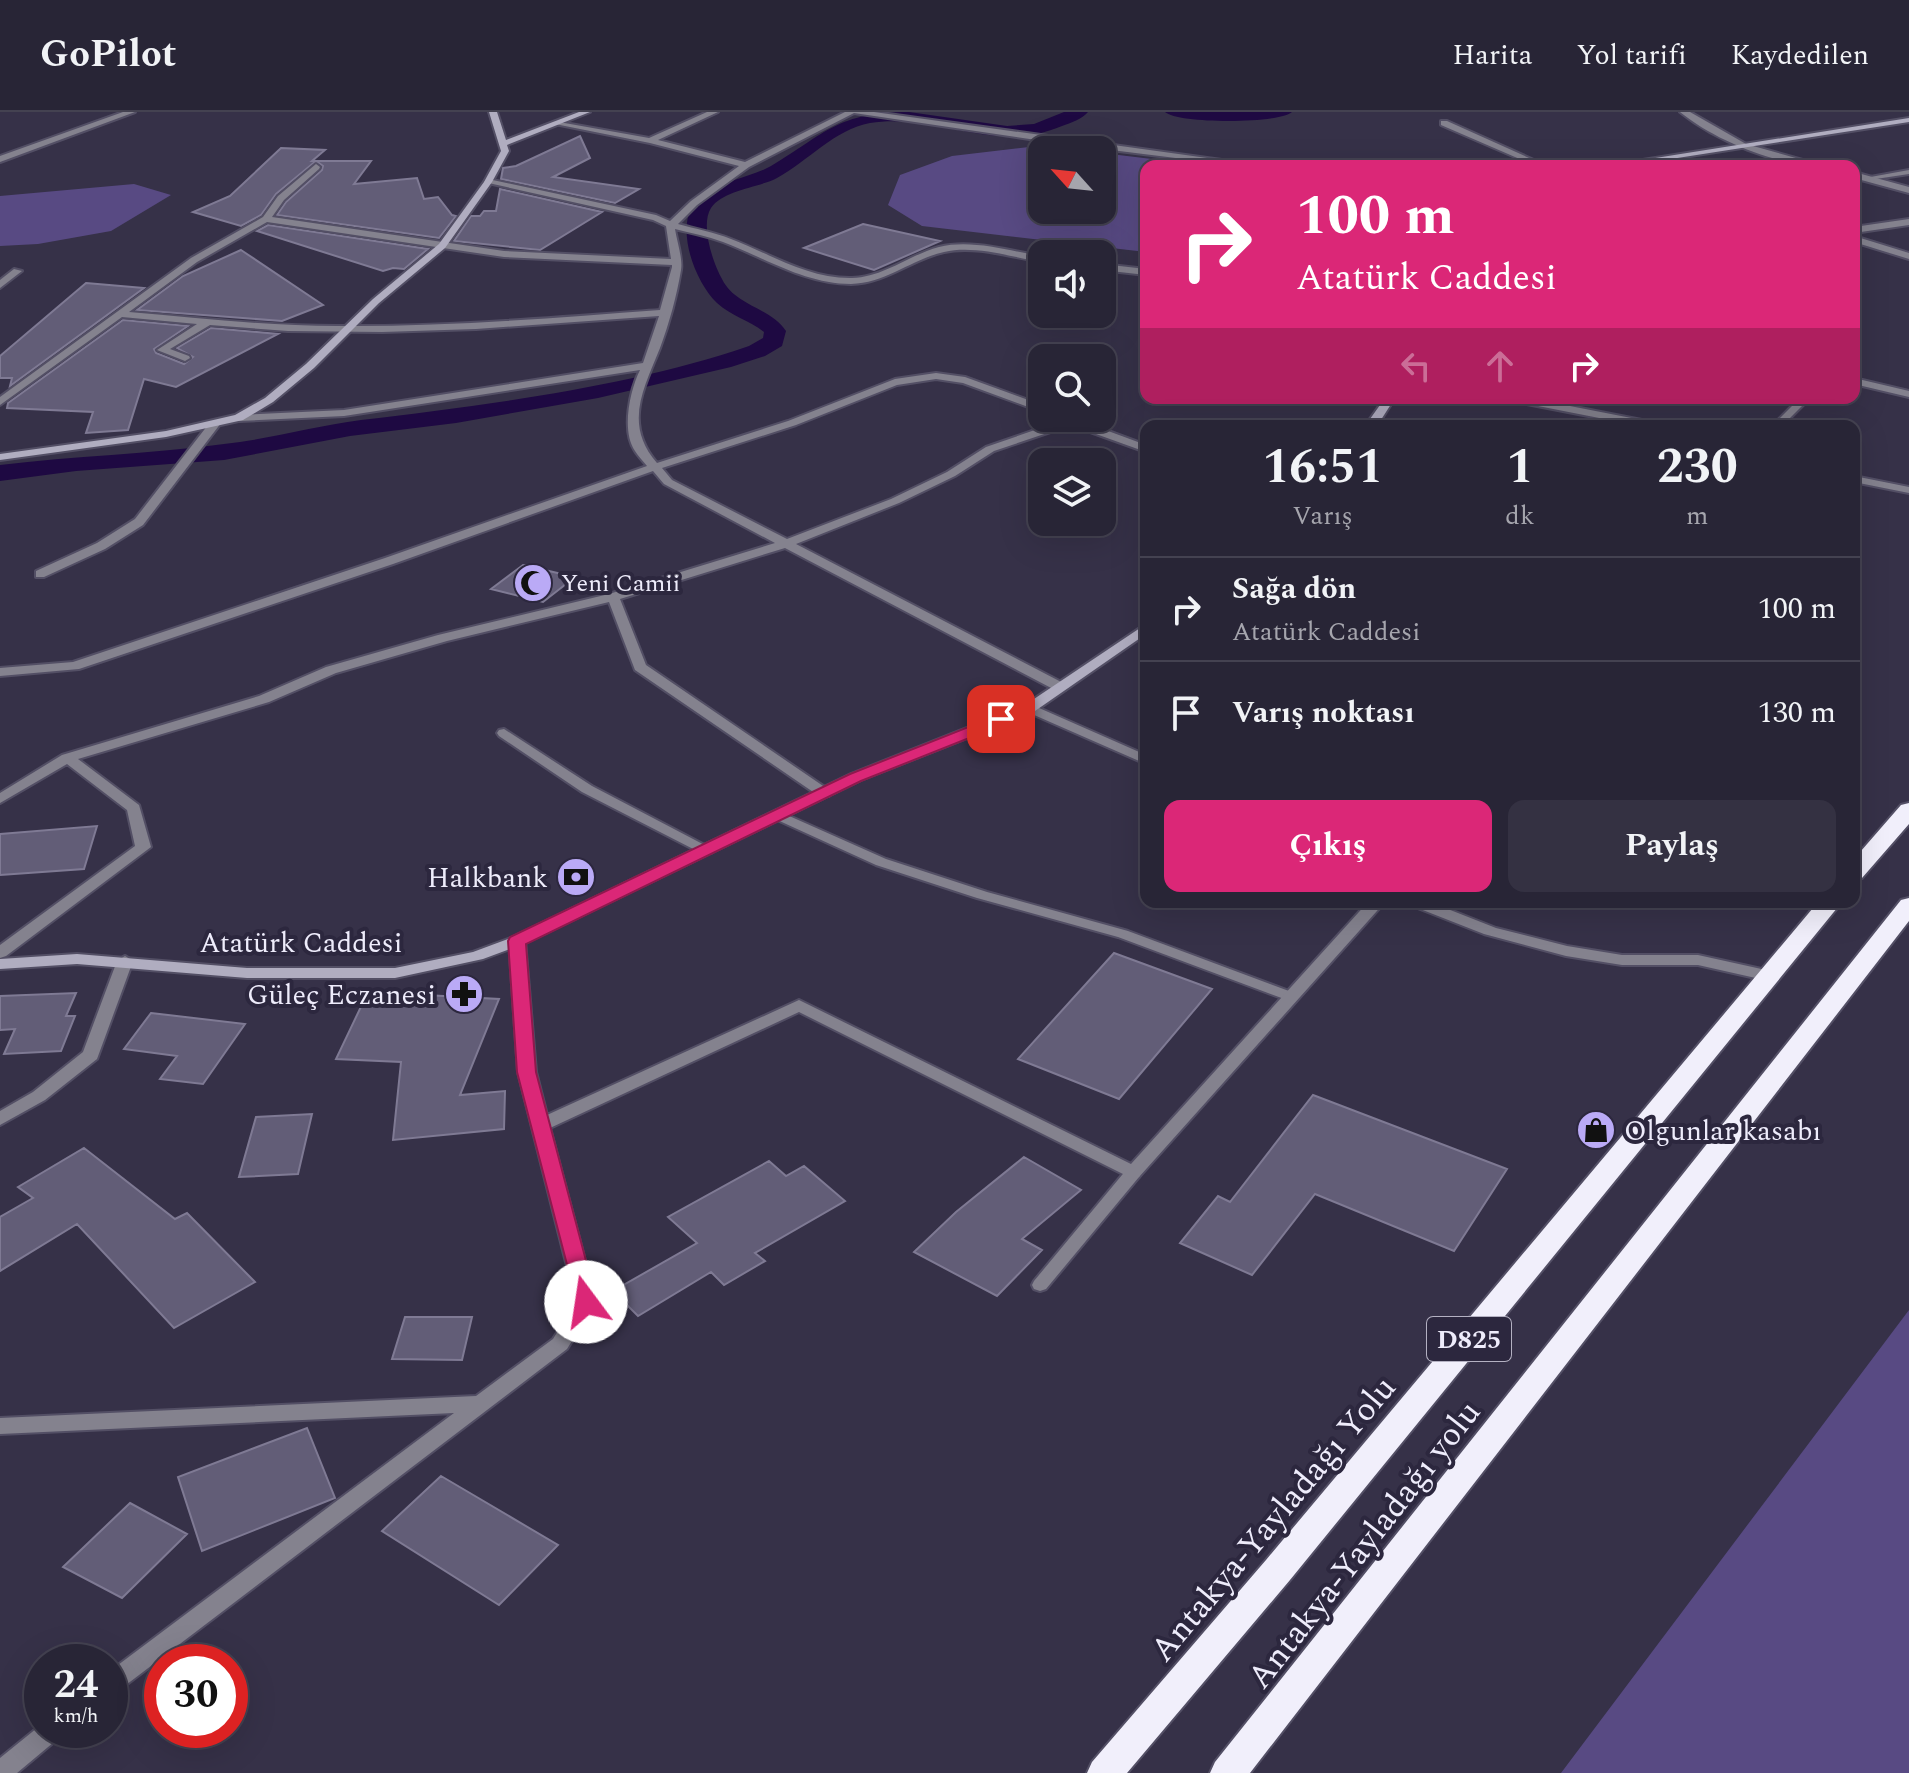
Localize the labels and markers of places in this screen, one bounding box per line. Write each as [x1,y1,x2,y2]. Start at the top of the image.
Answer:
mosque icon: Yeni Camii [512,562,554,604]
place label: Yeni Camii [561,566,680,602]
pin [967,685,1035,753]
bank icon: Halkbank [555,856,597,898]
place label: Halkbank [427,857,548,900]
pharmacy icon: Güleç Eczanesi [443,973,485,1015]
place label: Güleç Eczanesi [247,974,436,1017]
shop icon: Olgunlar kasabı [1575,1109,1617,1151]
place label: Olgunlar kasabı [1624,1110,1821,1153]

